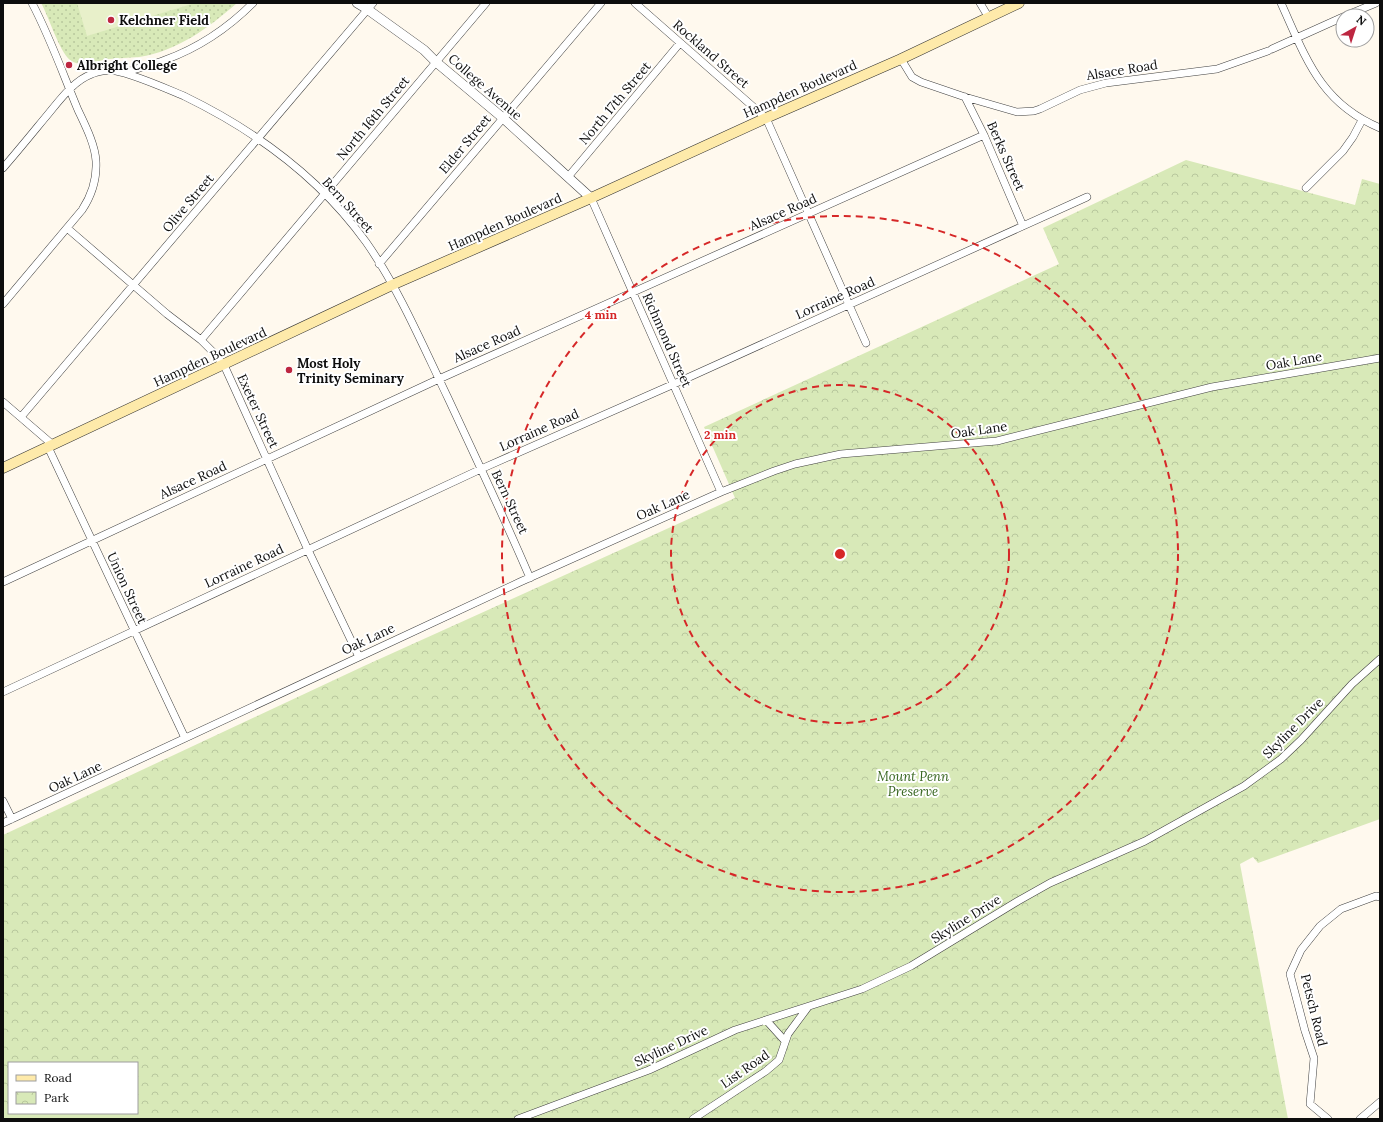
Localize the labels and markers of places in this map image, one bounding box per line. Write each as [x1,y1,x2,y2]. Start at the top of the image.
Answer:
place label: Kelchner Field [119,12,209,29]
marker: Kelchner Field [106,15,116,25]
place label: Albright College [77,57,177,74]
marker: Albright College [64,60,74,70]
place label: Most Holy Trinity Seminary [297,355,405,387]
marker: Most Holy Trinity Seminary [284,365,294,375]
centre of rings [833,547,847,561]

